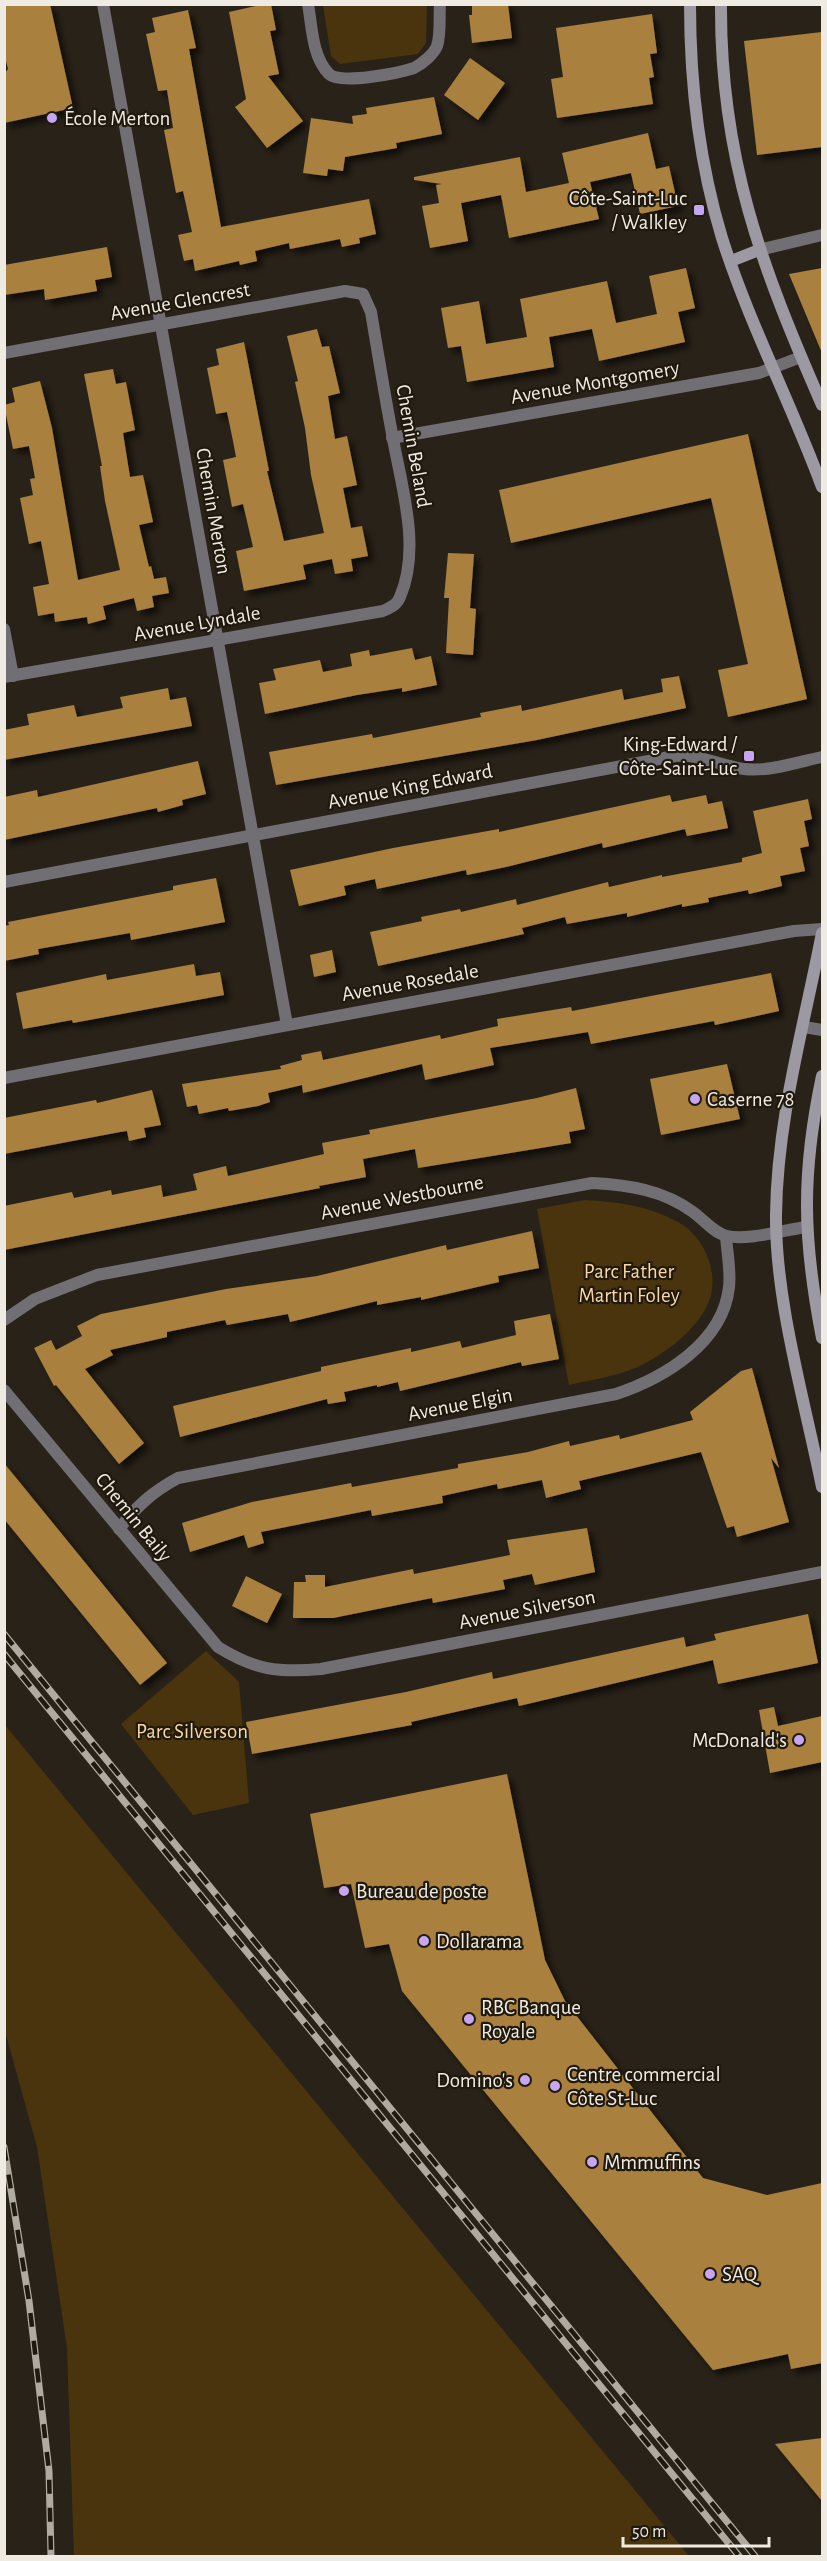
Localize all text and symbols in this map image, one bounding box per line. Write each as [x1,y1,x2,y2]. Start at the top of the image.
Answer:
place label: École Merton [64,106,170,129]
marker: École Merton [45,111,59,125]
place label: Côte-Saint-Luc / Walkley [569,188,687,233]
marker: Côte-Saint-Luc / Walkley [692,203,706,217]
street label: Avenue Glencrest [109,279,252,324]
street label: Avenue Montgomery [509,357,681,408]
street label: Chemin Beland [392,383,435,509]
street label: Chemin Merton [192,446,235,576]
street label: Avenue Lyndale [132,602,262,645]
place label: King-Edward / Côte-Saint-Luc [619,734,738,779]
marker: King-Edward / Côte-Saint-Luc [742,749,756,763]
street label: Avenue King Edward [326,760,494,813]
street label: Avenue Rosedale [340,960,480,1005]
place label: Caserne 78 [707,1089,795,1110]
marker: Caserne 78 [688,1092,702,1106]
street label: Avenue Westbourne [319,1171,485,1224]
park label: Parc Father Martin Foley [578,1261,680,1306]
street label: Avenue Elgin [406,1384,514,1425]
street label: Chemin Baily [91,1469,176,1566]
street label: Avenue Silverson [457,1586,597,1633]
park label: Parc Silverson [136,1721,248,1742]
place label: McDonald's [692,1730,787,1751]
marker: McDonald's [792,1733,806,1747]
place label: Bureau de poste [356,1881,487,1902]
marker: Bureau de poste [337,1884,351,1898]
place label: Dollarama [436,1931,523,1952]
marker: Dollarama [417,1934,431,1948]
place label: RBC Banque Royale [481,1997,581,2042]
marker: RBC Banque Royale [462,2012,476,2026]
place label: Centre commercial Côte St-Luc [567,2064,721,2109]
place label: Domino's [436,2070,513,2091]
marker: Domino's [518,2073,532,2087]
marker: Centre commercial Côte St-Luc [548,2079,562,2093]
place label: Mmmuffins [604,2152,701,2173]
marker: Mmmuffins [585,2155,599,2169]
place label: SAQ [722,2264,760,2285]
marker: SAQ [703,2267,717,2281]
scale bar [623,2510,768,2548]
text: 50 m [632,2523,666,2541]

